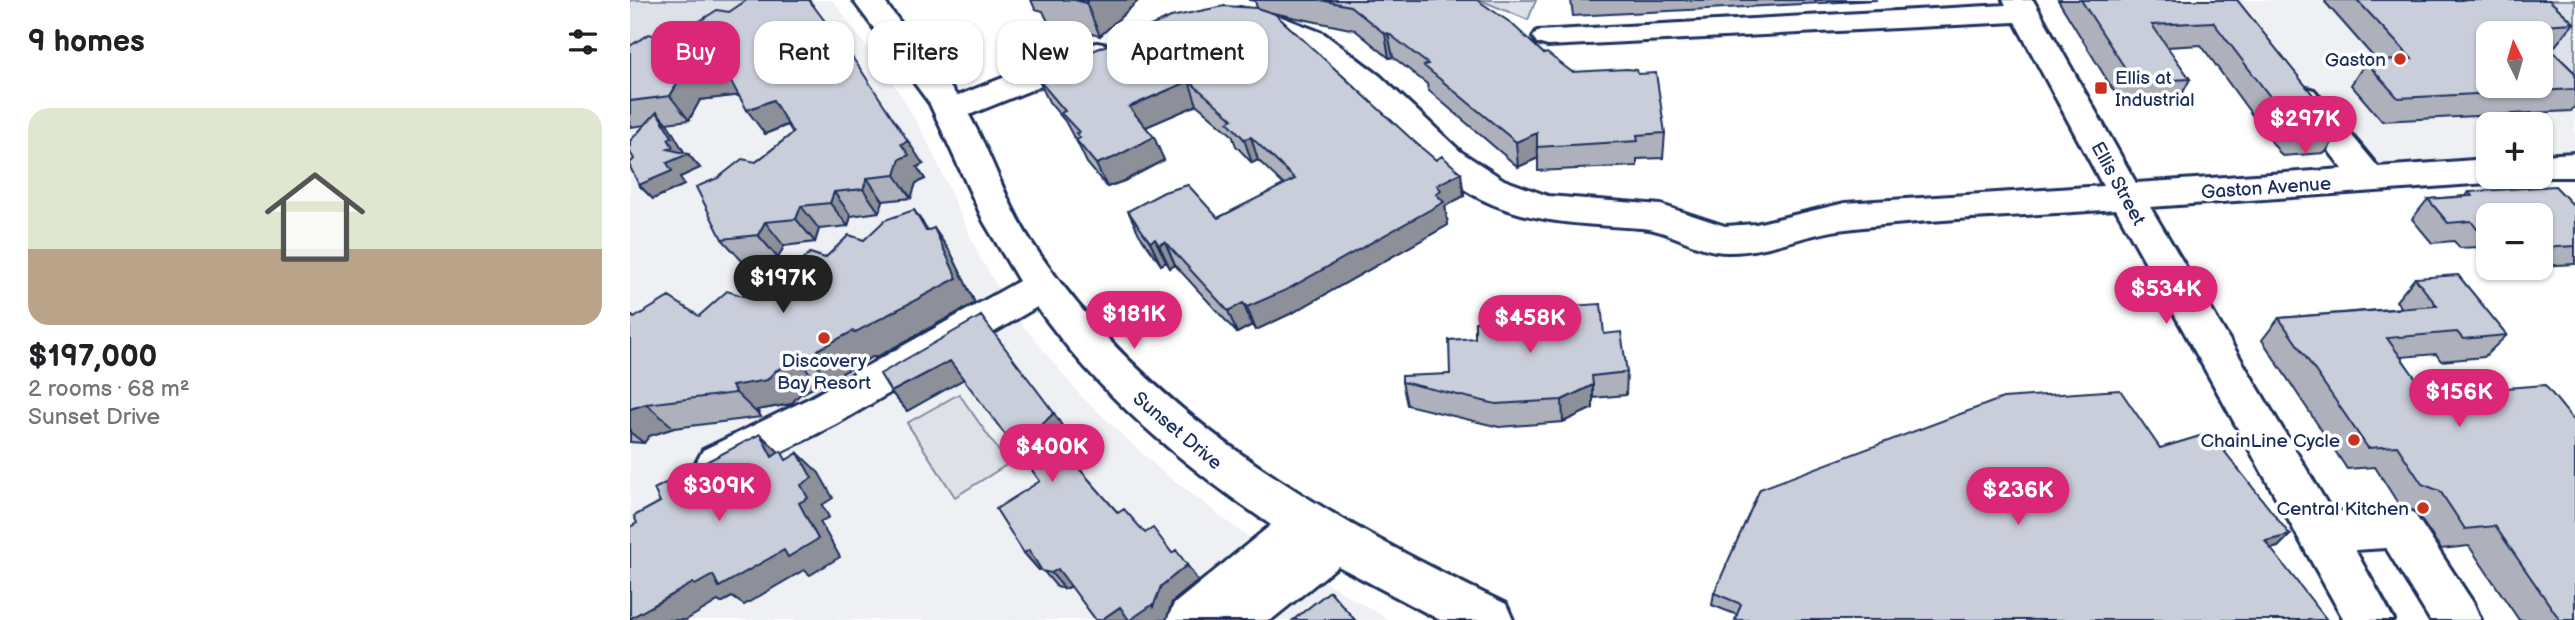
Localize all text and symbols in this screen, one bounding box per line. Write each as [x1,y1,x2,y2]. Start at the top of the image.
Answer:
chip: Buy [651,21,740,84]
chip: Rent [754,21,854,84]
chip: Filters [868,21,983,84]
chip: New [997,21,1093,84]
chip: Apartment [1107,21,1268,84]
north arrow [2476,21,2553,98]
map controls [2476,21,2553,280]
icon: filters [564,23,602,61]
text: 9 homes [28,24,145,60]
place label: Gaston [2325,49,2386,72]
marker: Gaston [2392,51,2408,67]
place label: Ellis at Industrial [2115,67,2195,112]
marker: Ellis at Industrial [2093,80,2109,96]
pin: $297K [2256,96,2354,156]
text: $297K [2270,105,2340,133]
button: + [2476,112,2553,189]
street label: Ellis Street [2085,138,2150,230]
icon: home [252,154,378,280]
street label: Gaston Avenue [2200,172,2332,205]
button: − [2476,203,2553,280]
pin: $197K [734,256,832,315]
text: $197K [750,264,816,292]
pin: $534K [2117,266,2215,326]
text: $534K [2130,275,2202,303]
pin: $181K [1085,292,1183,351]
pin: $458K [1481,296,1579,355]
text: $181K [1102,300,1166,328]
text: $458K [1494,304,1566,332]
marker: Discovery Bay Resort [816,330,832,346]
text: $197,000 [28,339,157,375]
place label: Discovery Bay Resort [777,350,871,395]
pin: $156K [2410,370,2508,429]
text: 2 rooms · 68 m² [28,375,190,403]
text: $156K [2425,378,2493,406]
street label: Sunset Drive [1128,387,1226,475]
text: Sunset Drive [28,403,160,431]
pin: $400K [1003,424,1101,484]
place label: ChainLine Cycle [2201,430,2340,453]
marker: ChainLine Cycle [2346,432,2362,448]
text: $400K [1015,433,1089,461]
pin: $309K [670,463,768,523]
pin: $236K [1969,468,2067,527]
text: $309K [683,472,755,500]
text: $236K [1982,476,2054,504]
place label: Central Kitchen [2277,498,2409,521]
marker: Central Kitchen [2415,500,2431,516]

